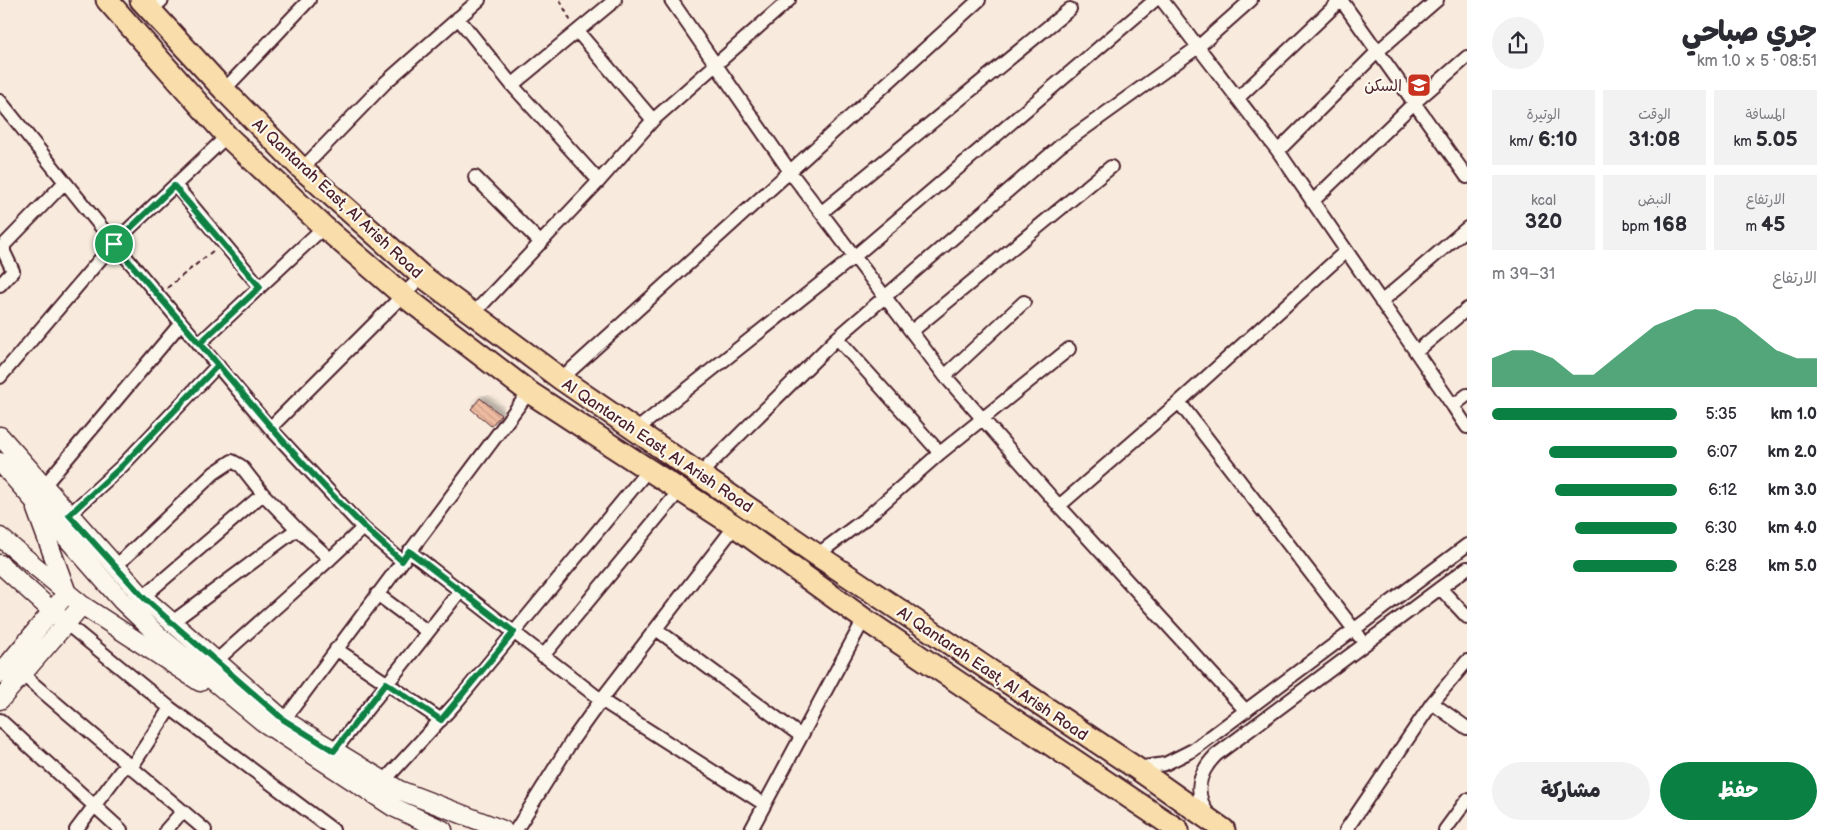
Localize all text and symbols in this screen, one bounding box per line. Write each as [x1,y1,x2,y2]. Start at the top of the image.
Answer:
text: جري صباحي [1682,16,1817,49]
button: share [1492,17,1544,69]
text: 08:51 · 5 × 1.0 km [1697,52,1817,71]
school or university icon: السكن [1406,72,1432,98]
place label: السكن [1364,77,1402,96]
text: الوتيرة [1527,106,1560,123]
text: الوقت [1638,106,1671,123]
text: المسافة [1746,106,1785,123]
street label: Al Qantarah East, Al Arish Road [248,115,426,283]
text: 6:10 [1538,127,1578,152]
text: 31:08 [1629,127,1680,152]
text: 5.05 [1756,127,1798,152]
text: /km [1509,133,1538,150]
text: km [1733,133,1756,150]
text: النبض [1638,191,1671,208]
text: الارتفاع [1746,191,1785,208]
text: kcal [1531,192,1556,209]
text: 320 [1525,209,1562,234]
text: 168 [1653,212,1687,237]
text: 45 [1761,212,1785,237]
text: bpm [1622,218,1653,235]
text: m [1746,218,1761,235]
pin [93,223,135,265]
icon: arrive [100,230,128,258]
text: 31–39 m [1492,265,1555,284]
text: الارتفاع [1772,269,1817,288]
street label: Al Qantarah East, Al Arish Road [558,375,756,517]
text: 5:35 [1706,405,1737,424]
text: 1.0 km [1770,405,1817,424]
text: 6:07 [1707,443,1737,462]
text: 2.0 km [1768,443,1817,462]
text: 6:12 [1708,481,1737,500]
text: 3.0 km [1768,481,1817,500]
text: 6:30 [1705,519,1737,538]
text: 4.0 km [1768,519,1817,538]
text: 6:28 [1705,557,1737,576]
text: 5.0 km [1768,557,1817,576]
street label: Al Qantarah East, Al Arish Road [893,603,1091,745]
button: مشاركة [1492,762,1650,820]
button: حفظ [1660,762,1817,820]

